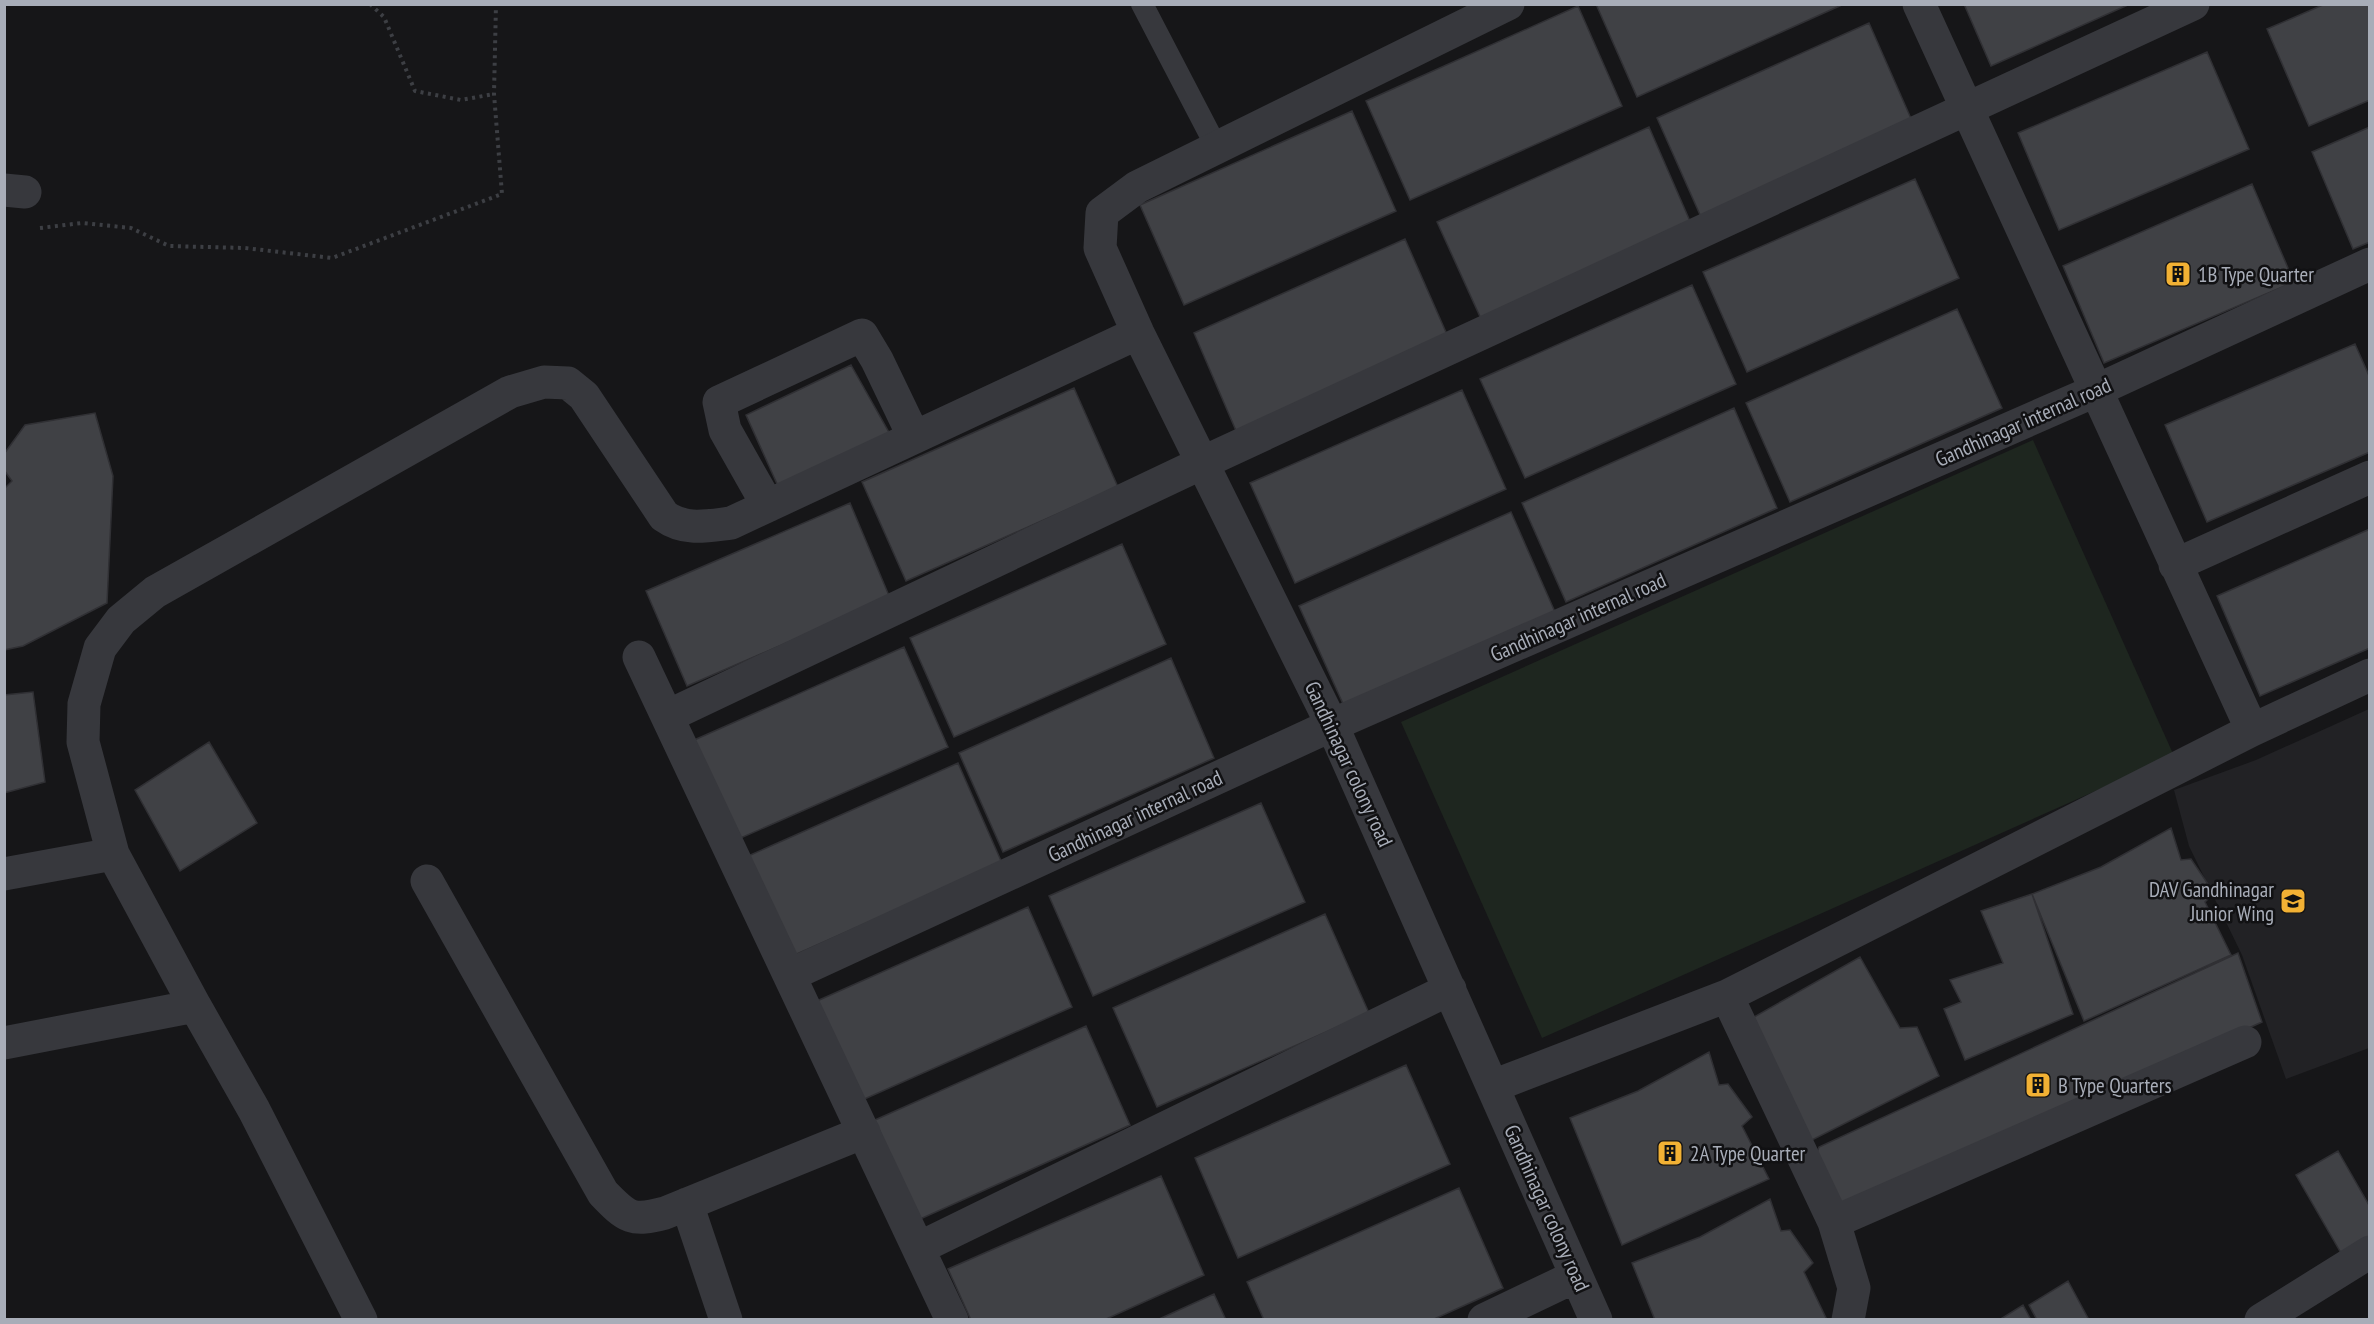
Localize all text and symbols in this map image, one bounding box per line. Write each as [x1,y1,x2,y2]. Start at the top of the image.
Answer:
building icon: 1B Type Quarter [2163,259,2193,289]
place label: 1B Type Quarter [2198,261,2314,288]
street label: Gandhinagar internal road [1931,371,2115,473]
street label: Gandhinagar internal road [1486,566,1670,668]
street label: Gandhinagar colony road [1299,677,1399,851]
street label: Gandhinagar internal road [1044,764,1226,868]
place label: DAV Gandhinagar Junior Wing [2149,876,2274,927]
school or university icon: DAV Gandhinagar Junior Wing [2278,886,2308,916]
building icon: B Type Quarters [2023,1070,2053,1100]
place label: B Type Quarters [2058,1072,2172,1099]
street label: Gandhinagar colony road [1498,1120,1596,1296]
building icon: 2A Type Quarter [1655,1138,1685,1168]
place label: 2A Type Quarter [1690,1140,1806,1167]

